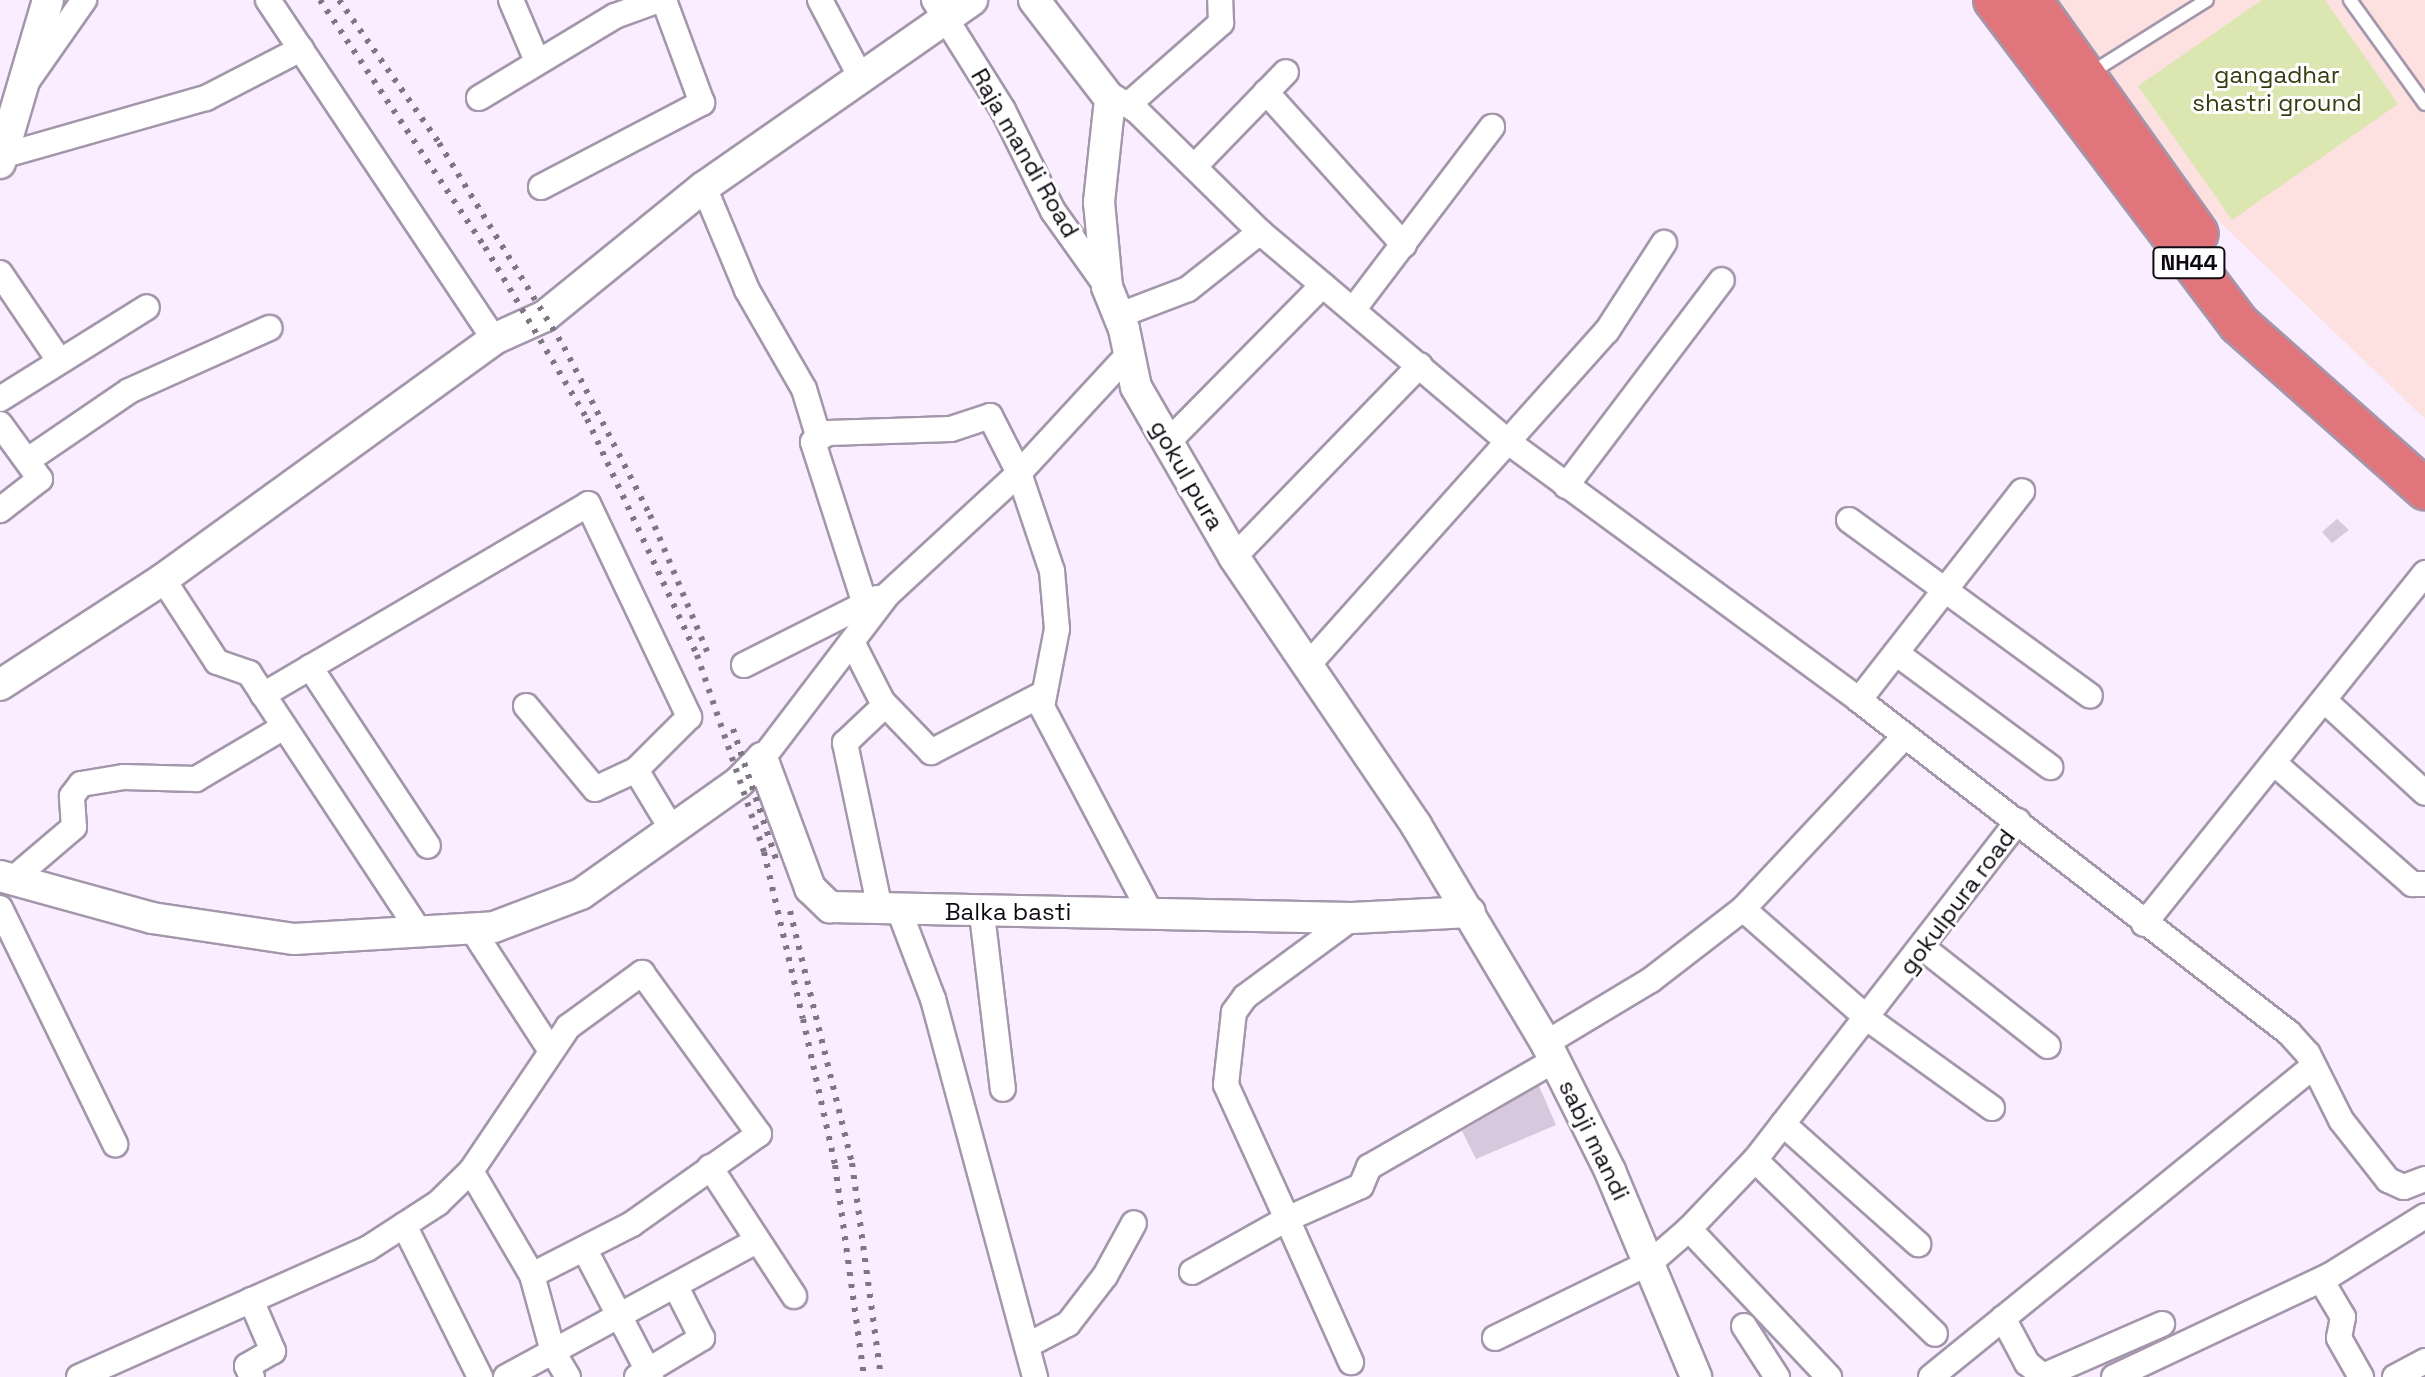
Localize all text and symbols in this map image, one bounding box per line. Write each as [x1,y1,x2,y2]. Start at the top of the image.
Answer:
park label: gangadhar shastri ground [2192,61,2362,117]
street label: Raja mandi Road [965,63,1085,243]
road number: NH44 [2151,245,2227,281]
street label: gokul pura [1144,415,1230,535]
street label: gokulpura road [1893,824,2021,980]
street label: Balka basti [945,898,1071,926]
street label: sabji mandi [1553,1075,1635,1205]

